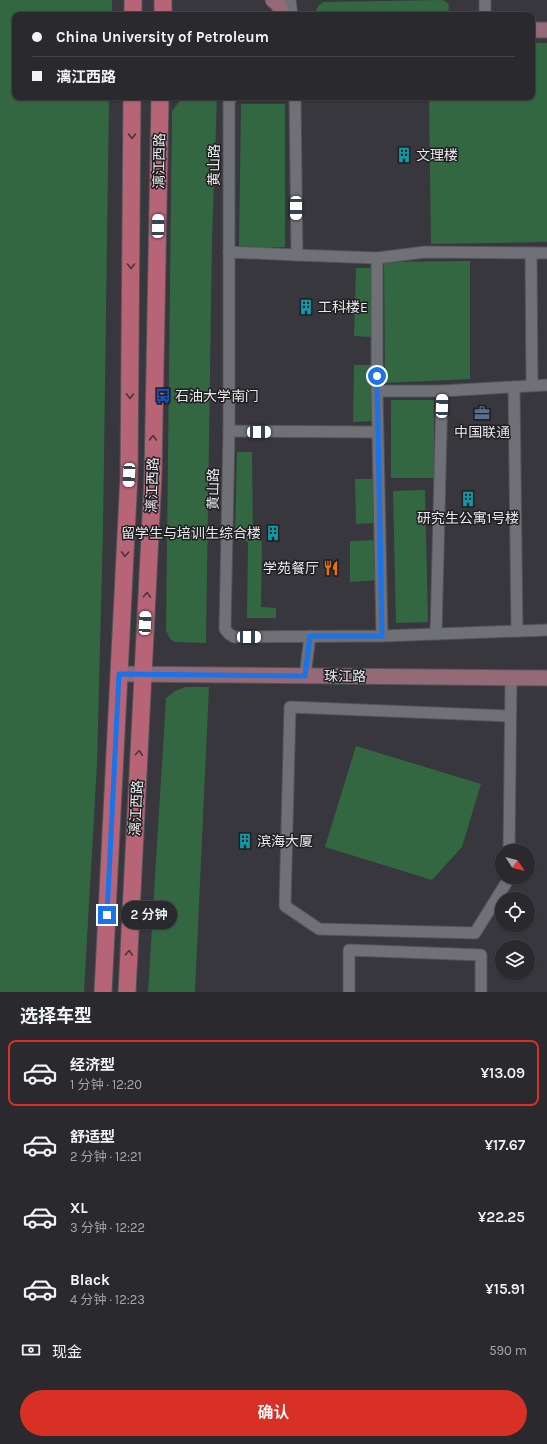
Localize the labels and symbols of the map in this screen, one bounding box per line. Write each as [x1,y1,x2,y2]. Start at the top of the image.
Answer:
one-way arrow [128,133,136,139]
street label: 漓江西路 [151,133,168,189]
street label: 黄山路 [206,144,223,186]
building icon: 文理楼 [395,146,413,164]
place label: 文理楼 [416,147,458,164]
car [290,196,302,220]
car [152,214,164,238]
one-way arrow [127,263,135,269]
building icon: 工科楼E [297,298,315,316]
place label: 工科楼E [318,299,368,316]
route start [368,367,386,385]
bus stop icon: 石油大学南门 [154,387,172,405]
place label: 石油大学南门 [175,388,259,405]
one-way arrow [126,393,134,399]
car [436,394,448,418]
office icon: 中国联通 [473,404,491,422]
place label: 中国联通 [454,424,510,441]
car [247,426,271,438]
one-way arrow [149,435,158,441]
street label: 漓江西路 [143,457,162,513]
car [122,463,136,487]
street label: 黄山路 [205,468,222,510]
building icon: 研究生公寓1号楼 [459,490,477,508]
place label: 研究生公寓1号楼 [417,510,519,527]
building icon: 留学生与培训生综合楼 [264,524,282,542]
place label: 留学生与培训生综合楼 [121,525,261,542]
one-way arrow [121,551,129,557]
restaurant icon: 学苑餐厅 [322,559,340,577]
place label: 学苑餐厅 [263,560,319,577]
one-way arrow [142,592,151,599]
car [138,611,152,635]
car [237,631,261,643]
street label: 珠江路 [324,668,366,685]
one-way arrow [134,750,143,756]
street label: 漓江西路 [127,780,146,836]
building icon: 滨海大厦 [236,832,254,850]
place label: 滨海大厦 [257,833,313,850]
north arrow [495,844,535,884]
callout: 2 分钟 [121,901,177,929]
route end [98,906,116,924]
one-way arrow [124,950,133,956]

